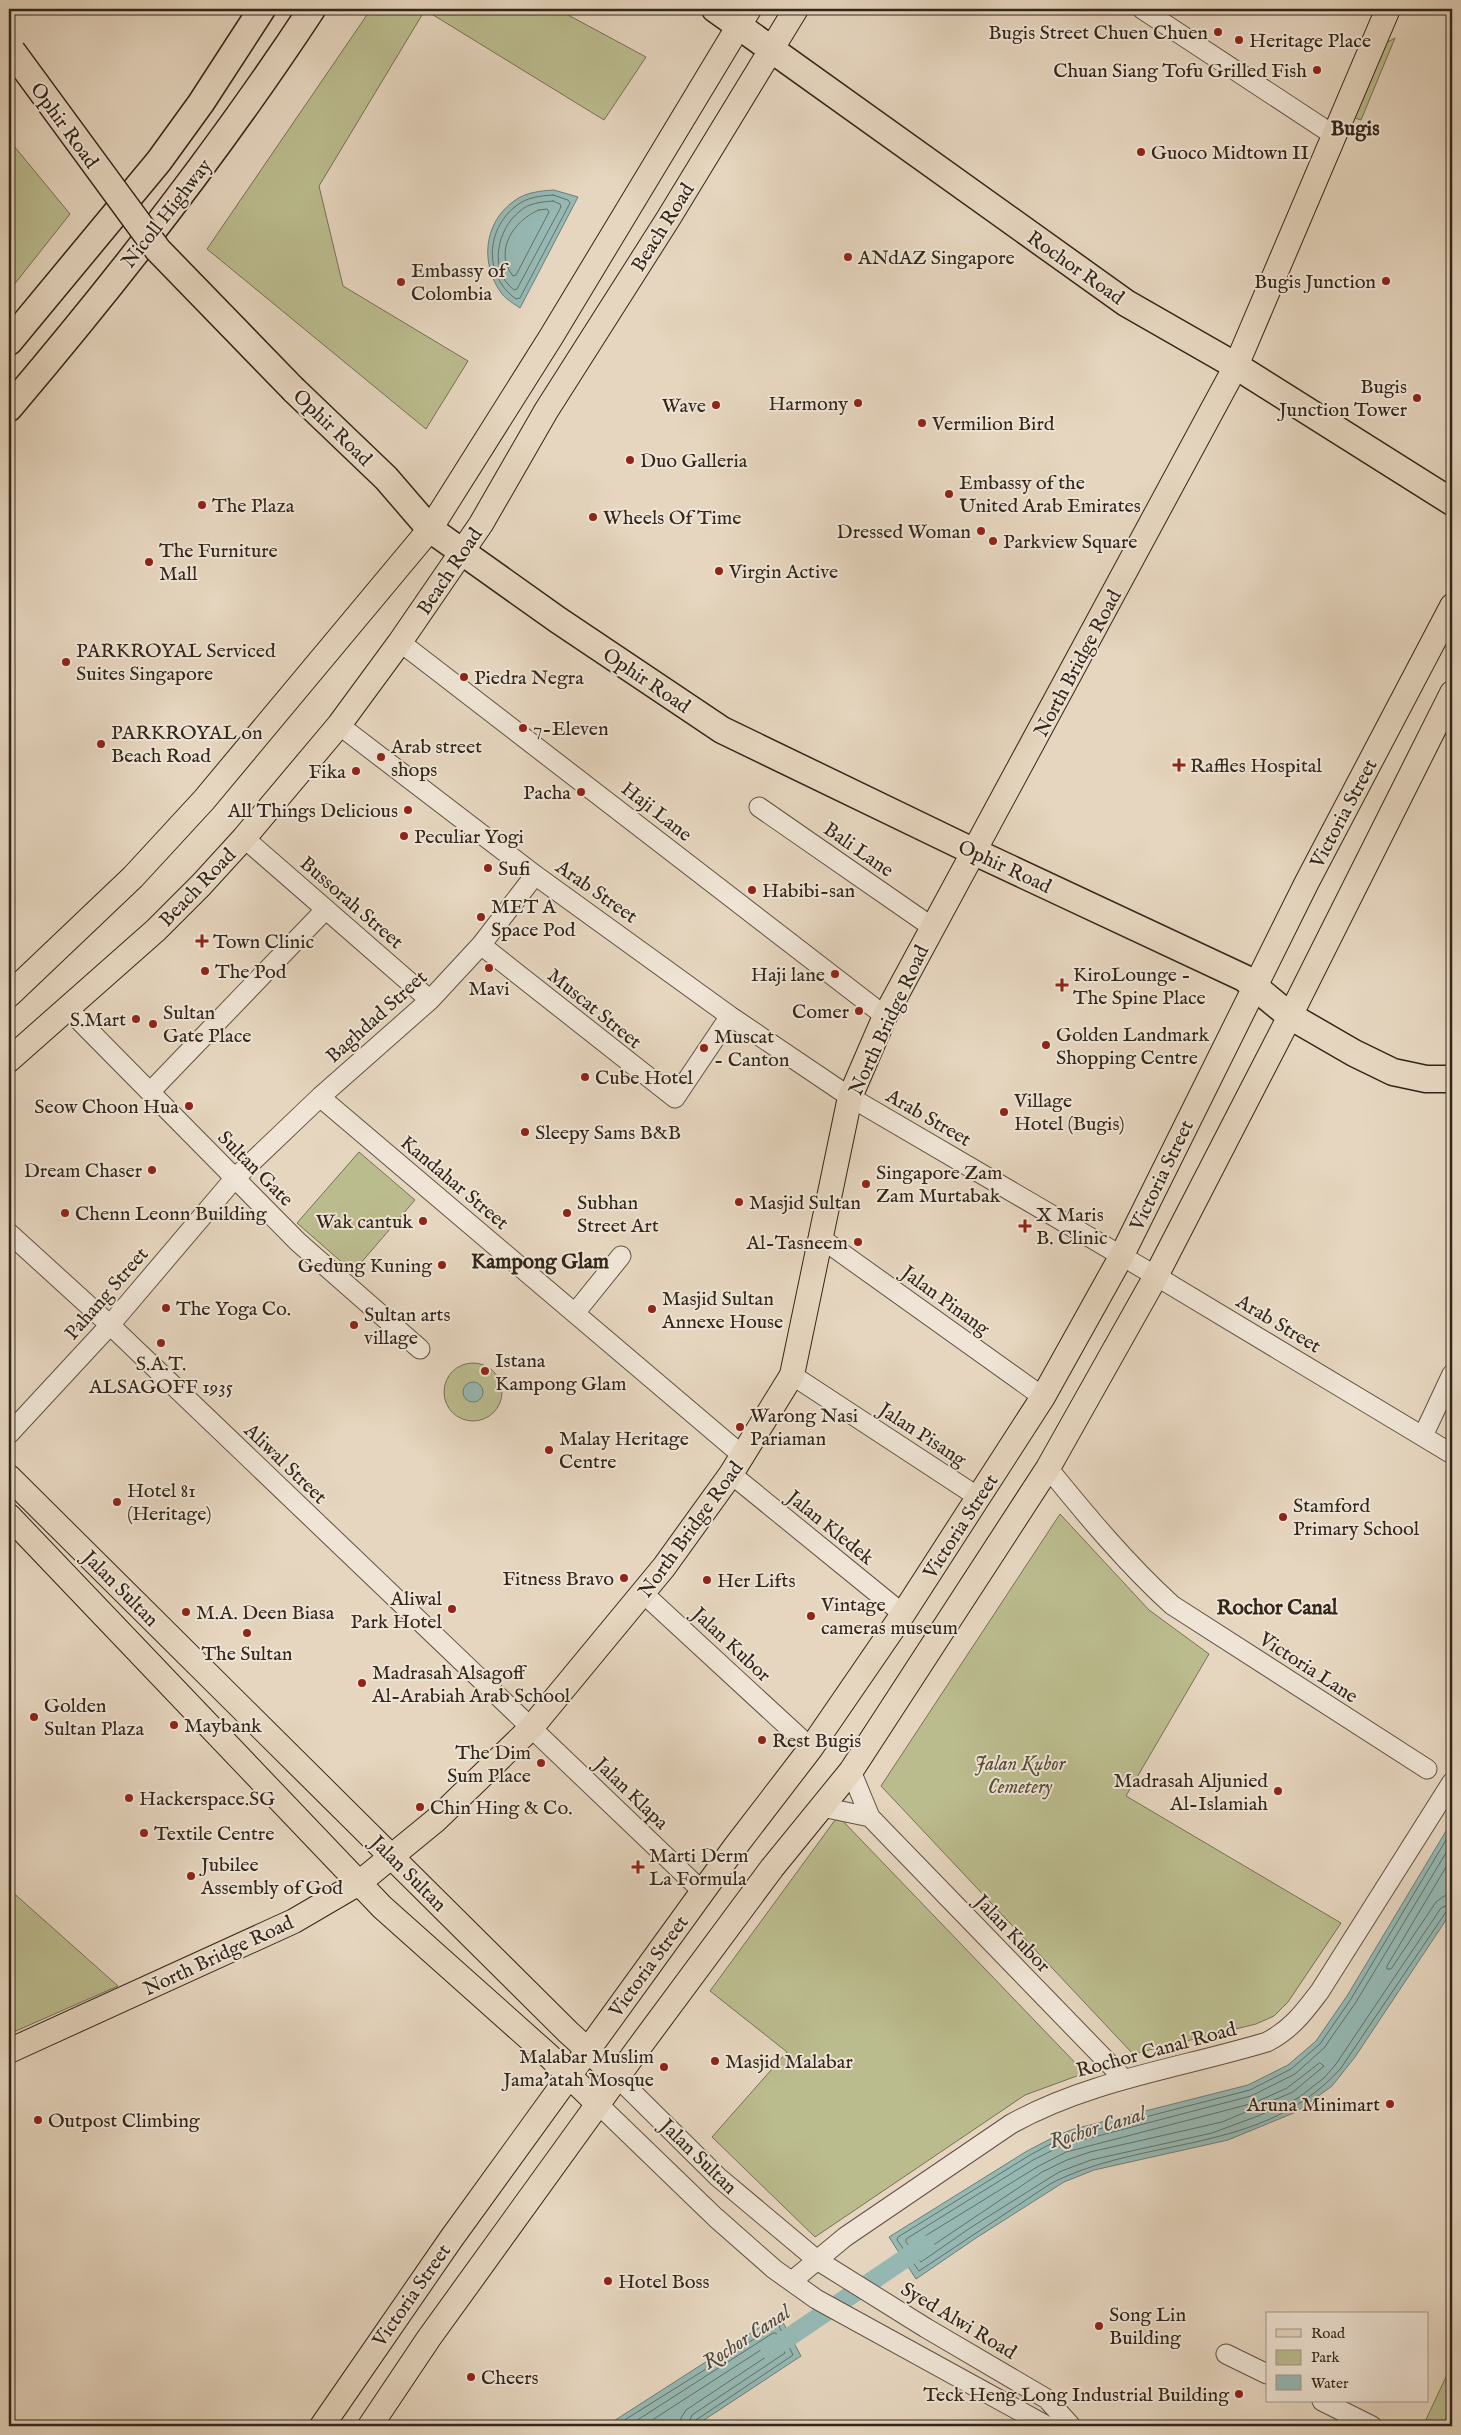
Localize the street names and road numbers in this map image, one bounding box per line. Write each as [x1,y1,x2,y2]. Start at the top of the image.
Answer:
street label: Ophir Road [24,78,104,174]
street label: Nicoll Highway [117,154,218,274]
street label: Beach Road [626,179,701,277]
street label: Rochor Road [1022,226,1129,311]
street label: Ophir Road [287,384,377,472]
street label: Beach Road [412,523,489,620]
street label: North Bridge Road [1029,586,1128,741]
street label: Ophir Road [598,643,695,720]
street label: Victoria Street [1305,755,1384,873]
street label: Haji Lane [616,777,696,848]
street label: Bali Lane [818,817,898,883]
street label: Ophir Road [954,835,1055,900]
street label: Beach Road [154,843,242,933]
street label: Bussorah Street [294,851,408,955]
street label: Arab Street [550,854,642,930]
street label: North Bridge Road [844,941,935,1100]
street label: Muscat Street [542,964,646,1055]
street label: Baghdad Street [321,965,433,1069]
street label: Arab Street [880,1083,975,1153]
street label: Victoria Street [1124,1116,1200,1236]
street label: Sultan Gate [212,1126,298,1212]
street label: Kandahar Street [395,1131,513,1236]
street label: Pahang Street [60,1242,154,1346]
street label: Jalan Pinang [894,1260,995,1342]
street label: Arab Street [1231,1289,1325,1359]
street label: Jalan Pisang [872,1397,972,1473]
street label: Aliwal Street [238,1418,332,1510]
street label: North Bridge Road [633,1456,749,1603]
street label: Victoria Street [918,1470,1004,1585]
street label: Jalan Kledek [780,1484,879,1571]
street label: Jalan Sultan [75,1544,164,1633]
street label: Jalan Kubor [685,1601,776,1688]
street label: Victoria Lane [1253,1626,1362,1709]
street label: Jalan Klapa [587,1751,674,1836]
street label: Jalan Sultan [363,1829,452,1918]
street label: Jalan Kubor [967,1888,1056,1979]
street label: North Bridge Road [140,1910,298,2002]
street label: Victoria Street [603,1911,695,2024]
street label: Rochor Canal Road [1074,2017,1240,2084]
street label: Jalan Sultan [653,2113,742,2200]
street label: Victoria Street [367,2239,457,2353]
street label: Syed Alwi Road [896,2277,1021,2366]

